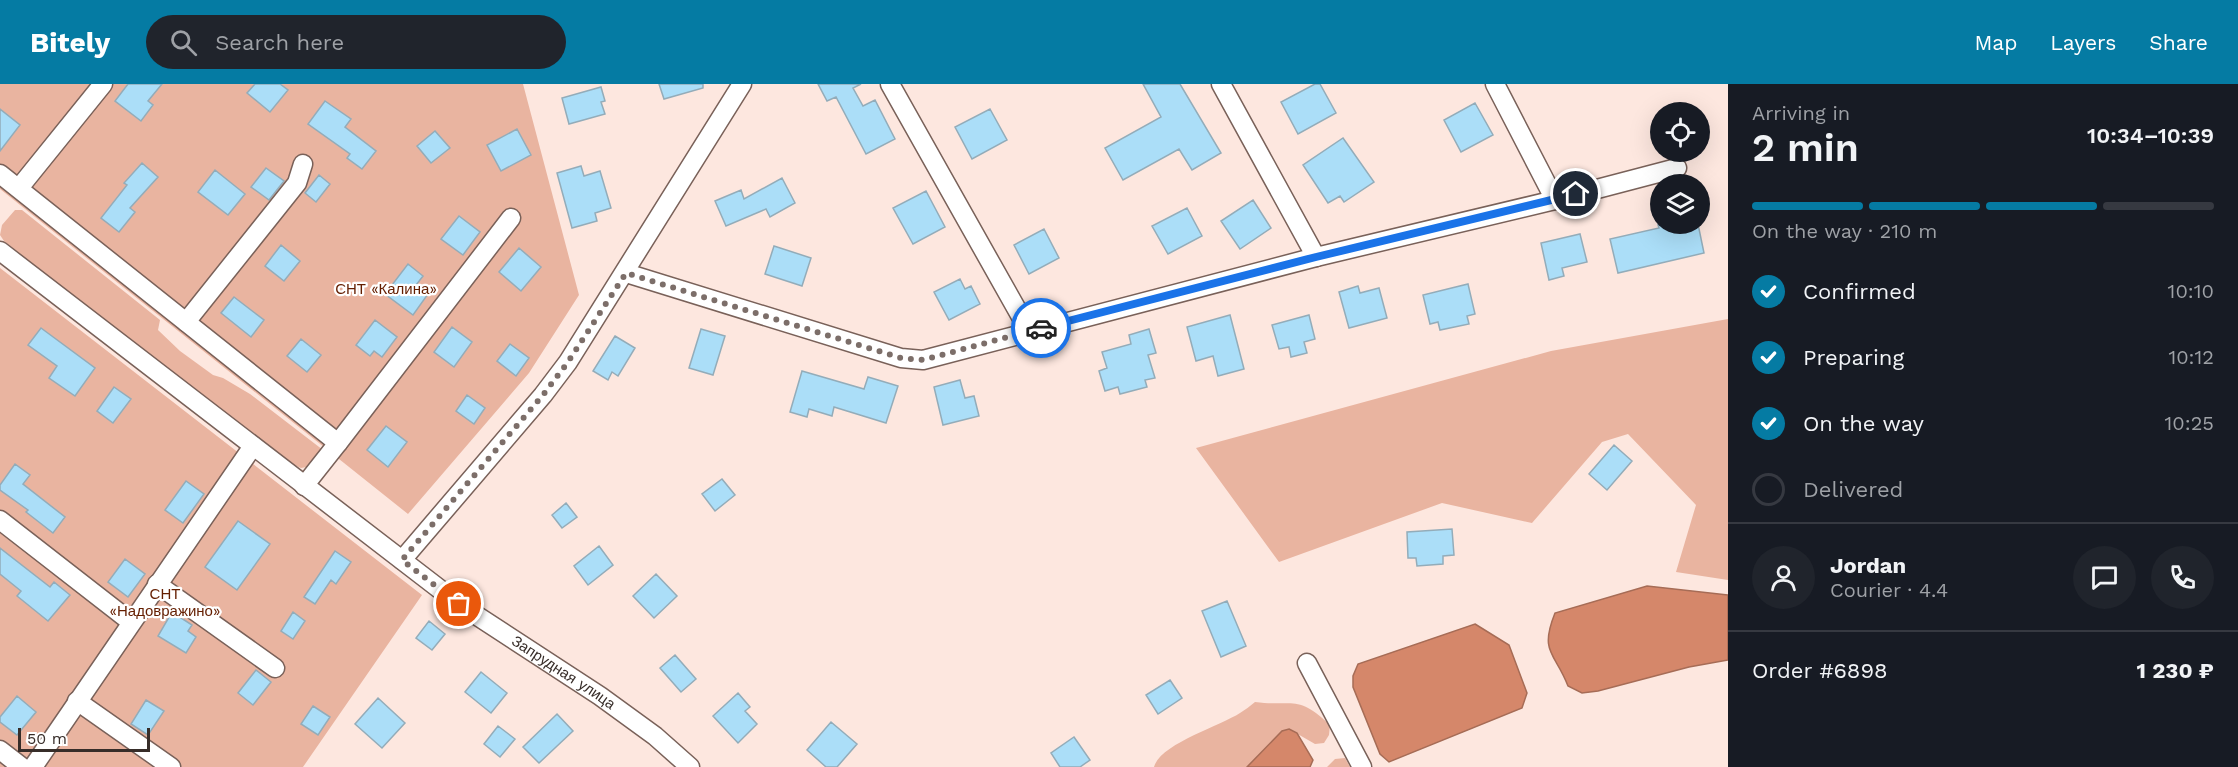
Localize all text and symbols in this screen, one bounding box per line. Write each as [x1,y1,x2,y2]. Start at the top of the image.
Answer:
search box [146,15,566,69]
text: Bitely [30,26,110,59]
icon: search [167,26,200,59]
text: Search here [215,30,344,55]
text: Map [1974,30,2017,55]
text: Layers [2050,30,2116,55]
text: Share [2149,30,2208,55]
text: Arriving in [1752,101,1850,125]
map controls [1650,102,1710,234]
button: locate [1650,102,1710,162]
text: 10:34–10:39 [2087,123,2214,148]
text: 2 min [1752,125,1859,170]
pin [1550,168,1601,219]
button: layers [1650,174,1710,234]
icon: home [1559,177,1592,210]
text: On the way · 210 m [1752,219,1937,243]
icon: check [1752,275,1785,308]
text: Confirmed [1803,279,1916,304]
text: 10:10 [2168,279,2214,303]
park label: СНТ «Калина» [335,280,437,298]
courier [1011,298,1071,358]
icon: car [1025,312,1058,345]
icon: check [1752,341,1785,374]
text: Preparing [1803,345,1904,370]
text: 10:12 [2168,345,2214,369]
icon: check [1752,407,1785,440]
text: On the way [1803,411,1924,436]
text: 10:25 [2165,411,2214,435]
text: Delivered [1803,477,1903,502]
button: person [1752,546,1815,609]
button: chat [2073,546,2136,609]
button: phone [2151,546,2214,609]
text: Jordan [1830,553,1906,578]
pin [433,578,484,629]
text: Courier · 4.4 [1830,578,1948,602]
park label: СНТ «Надовражино» [110,585,220,620]
icon: bag [442,587,475,620]
street label: Запрудная улица [508,632,620,714]
text: Order #6898 [1752,658,1888,683]
text: 1 230 ₽ [2136,658,2214,683]
scale bar [18,725,150,752]
text: 50 m [27,729,67,748]

